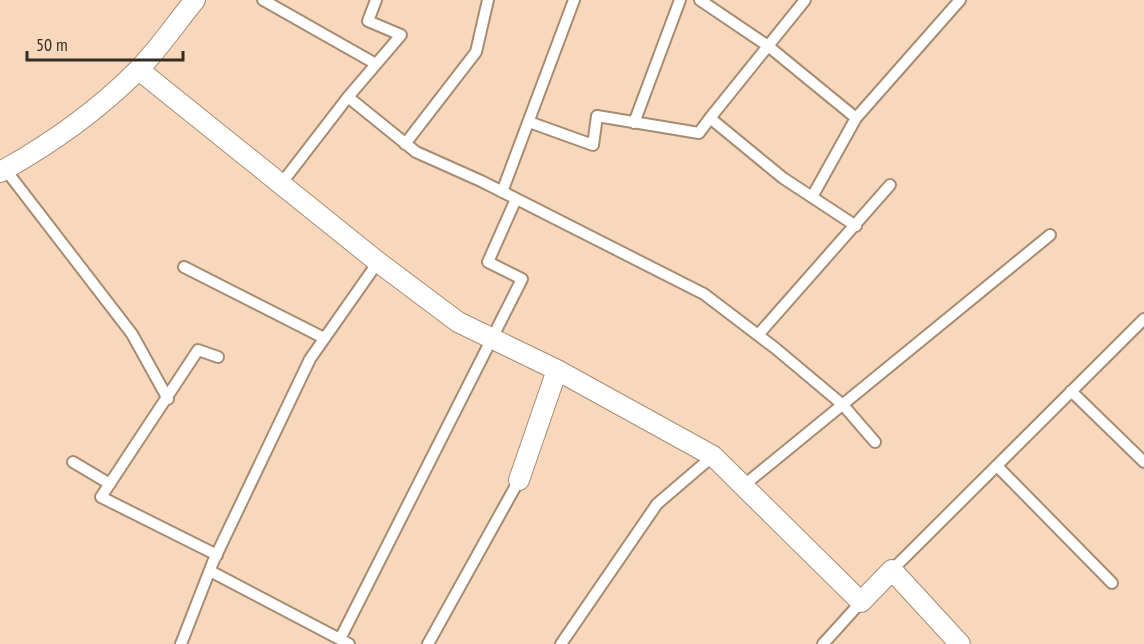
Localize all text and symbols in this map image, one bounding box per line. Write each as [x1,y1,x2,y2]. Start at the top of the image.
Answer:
scale bar [27,24,183,62]
text: 50 m [36,33,68,56]

